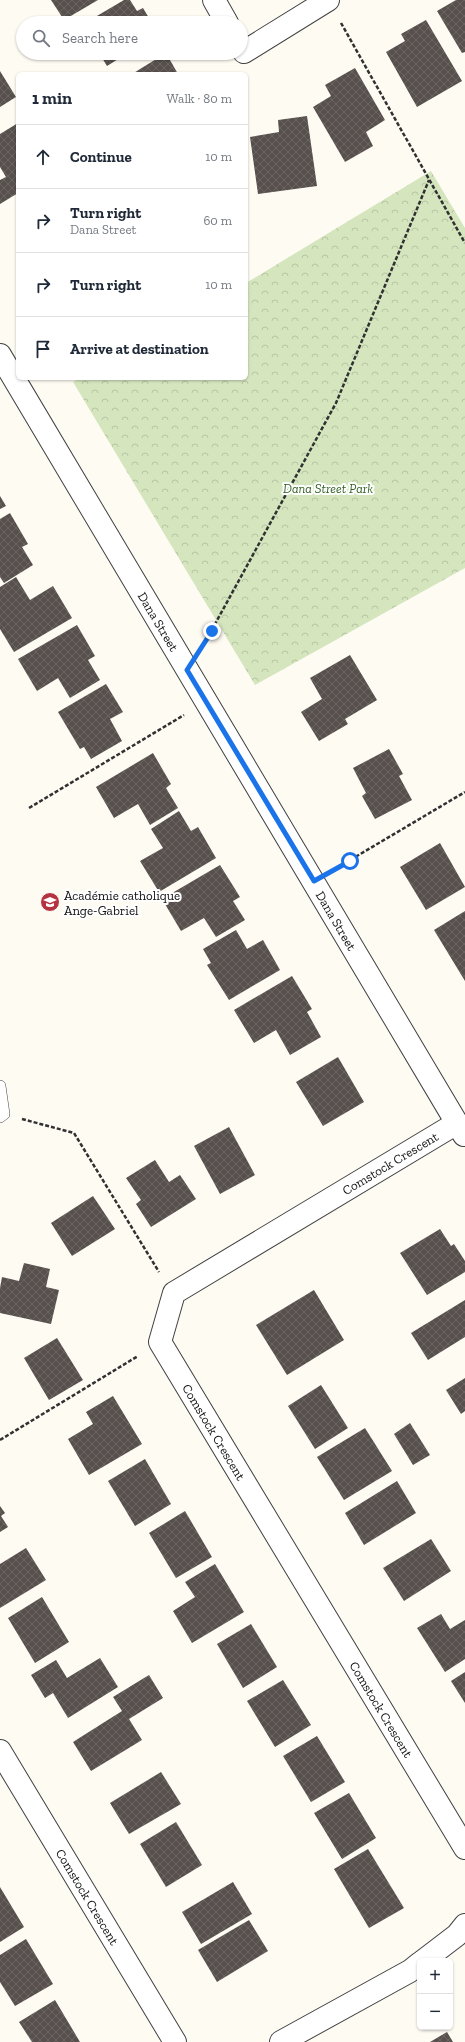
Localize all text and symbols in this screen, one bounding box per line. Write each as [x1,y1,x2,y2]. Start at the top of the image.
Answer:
search box [16,16,248,60]
icon: search [30,27,52,49]
text: Search here [62,29,138,47]
text: 1 min [32,88,72,108]
text: Walk · 80 m [167,91,232,106]
icon: ahead [32,146,54,168]
text: Continue [70,148,132,166]
text: 10 m [205,149,232,164]
text: Turn right [70,204,141,222]
icon: right [32,210,54,232]
text: 60 m [203,213,232,228]
text: Dana Street [70,222,136,237]
icon: right [32,274,54,296]
text: Turn right [70,276,141,294]
text: 10 m [205,277,232,292]
icon: arrive [32,338,54,360]
text: Arrive at destination [70,340,209,358]
park label: Dana Street Park [283,481,373,496]
street label: Dana Street [135,589,182,654]
route end [203,622,221,640]
route start [341,852,359,870]
place label: Académie catholique Ange-Gabriel [64,888,180,918]
street label: Dana Street [313,888,359,953]
school or university icon: Académie catholique Ange-Gabriel [39,891,61,913]
street label: Comstock Crescent [340,1129,441,1198]
street label: Comstock Crescent [179,1381,248,1483]
street label: Comstock Crescent [346,1659,416,1760]
street label: Comstock Crescent [53,1846,122,1948]
map controls [417,1958,453,2030]
button: + [417,1958,453,1994]
button: − [417,1994,453,2030]

